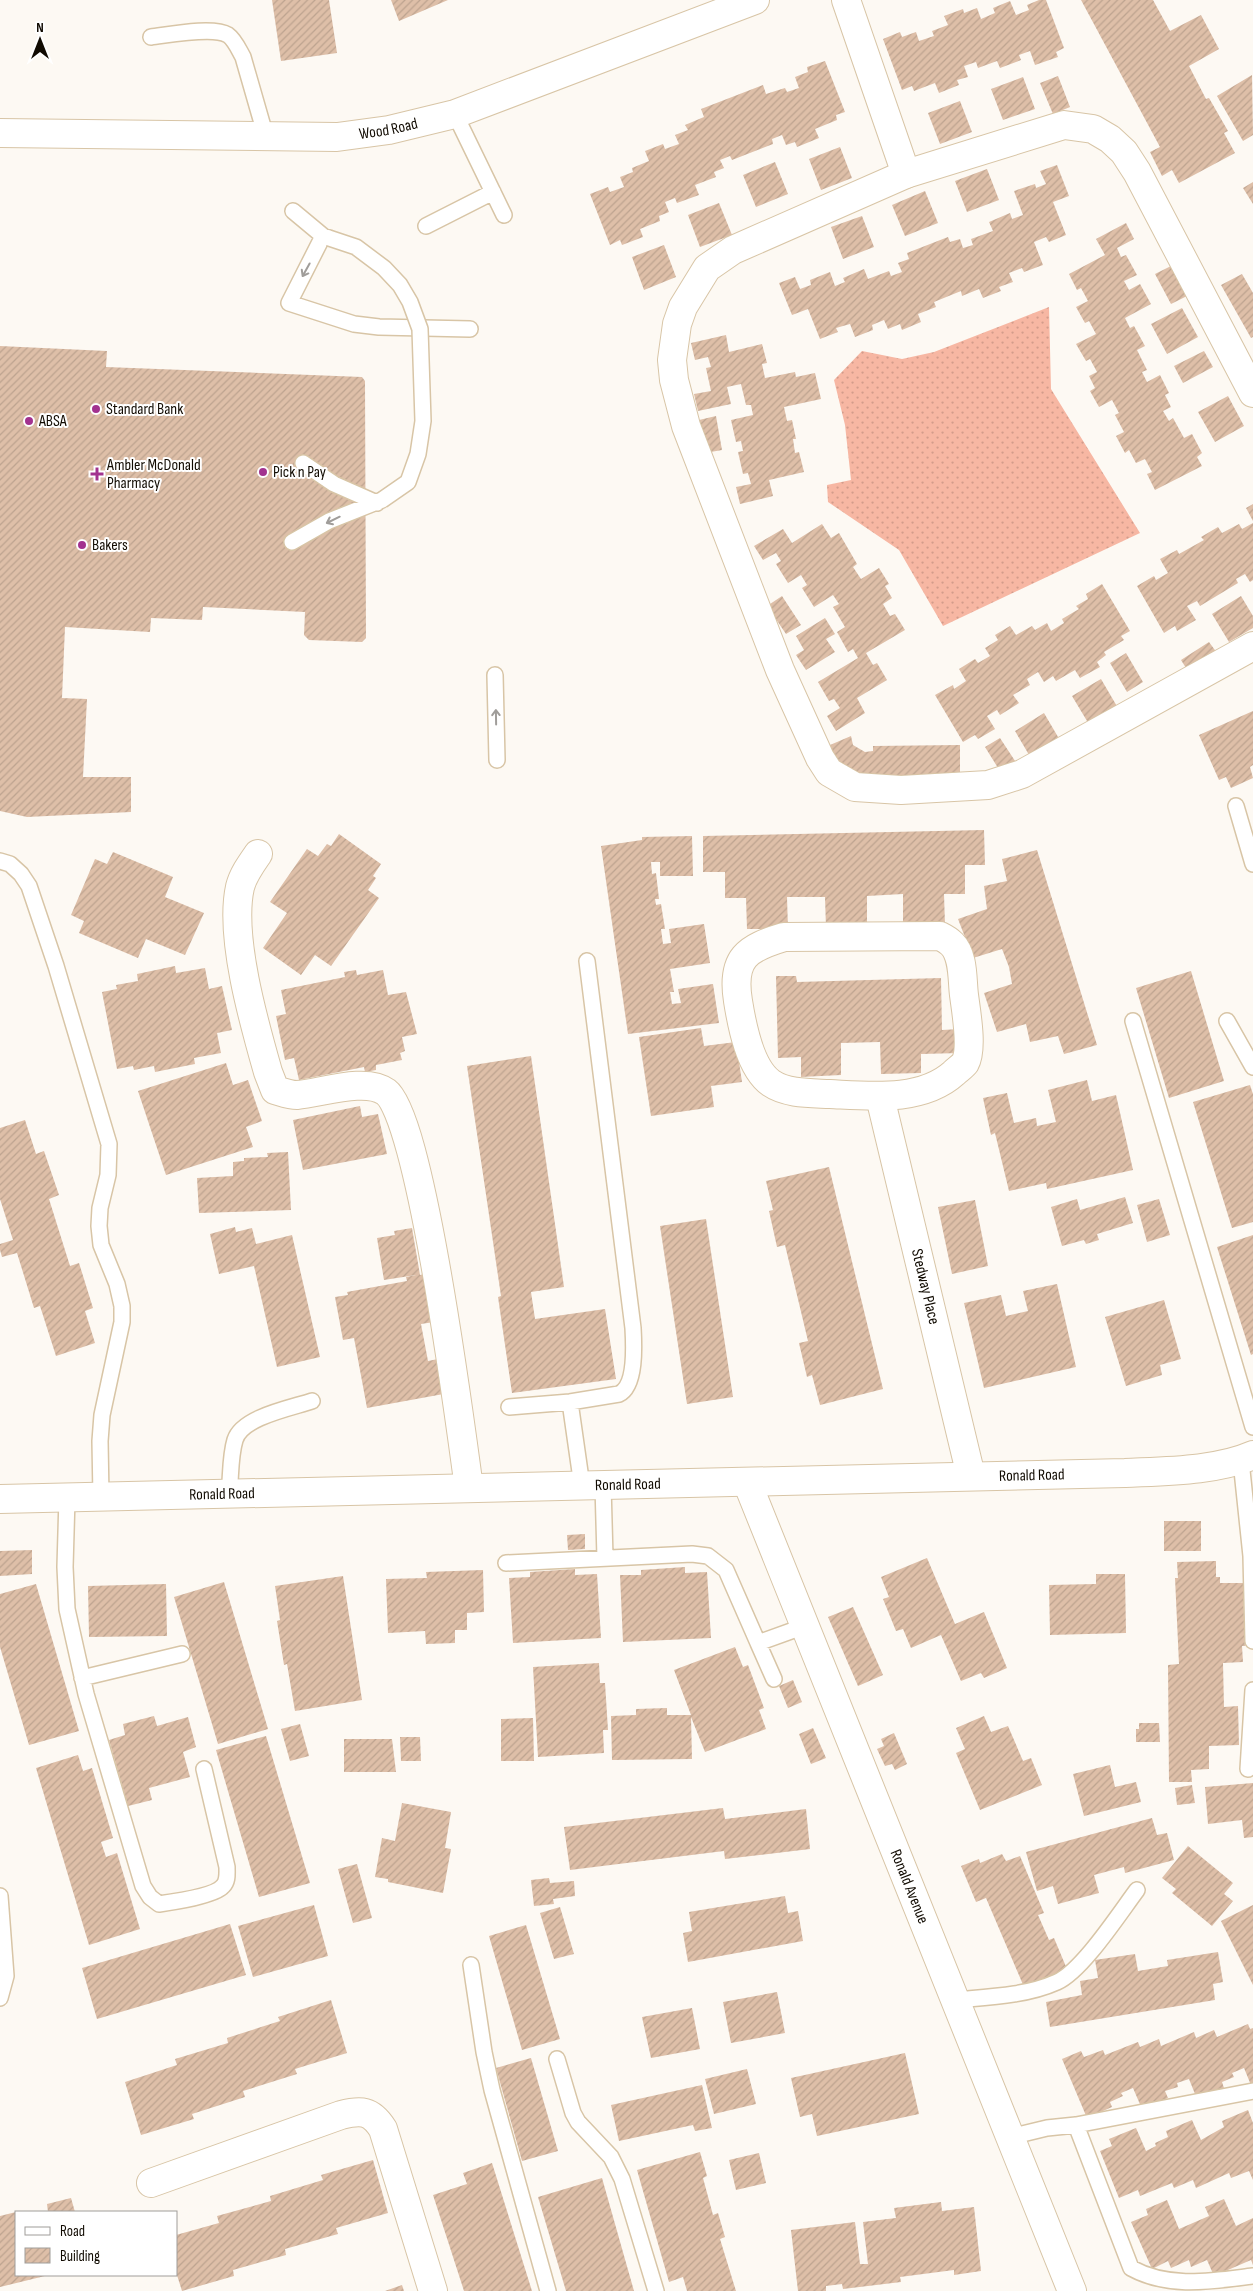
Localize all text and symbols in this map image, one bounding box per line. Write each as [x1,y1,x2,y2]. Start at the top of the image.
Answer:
north arrow [15,15,65,65]
text: N [36,19,44,36]
street label: Wood Road [358,114,420,143]
one-way arrow [301,262,311,277]
place label: Standard Bank [106,400,183,419]
marker: Standard Bank [90,403,102,415]
place label: ABSA [38,412,67,431]
marker: ABSA [23,415,35,427]
place label: Ambler McDonald Pharmacy [106,456,201,493]
place label: Pick n Pay [273,463,326,482]
marker: Pick n Pay [257,466,269,478]
marker: Ambler McDonald Pharmacy [91,468,103,480]
one-way arrow [326,515,341,525]
place label: Bakers [92,536,128,555]
marker: Bakers [76,539,88,551]
one-way arrow [491,710,501,726]
street label: Stedway Place [907,1247,944,1326]
street label: Ronald Road [999,1465,1065,1485]
street label: Ronald Road [595,1474,661,1495]
street label: Ronald Road [189,1484,255,1504]
street label: Ronald Avenue [886,1847,933,1926]
legend [15,2211,178,2276]
text: Road [60,2222,85,2241]
text: Building [60,2247,100,2266]

